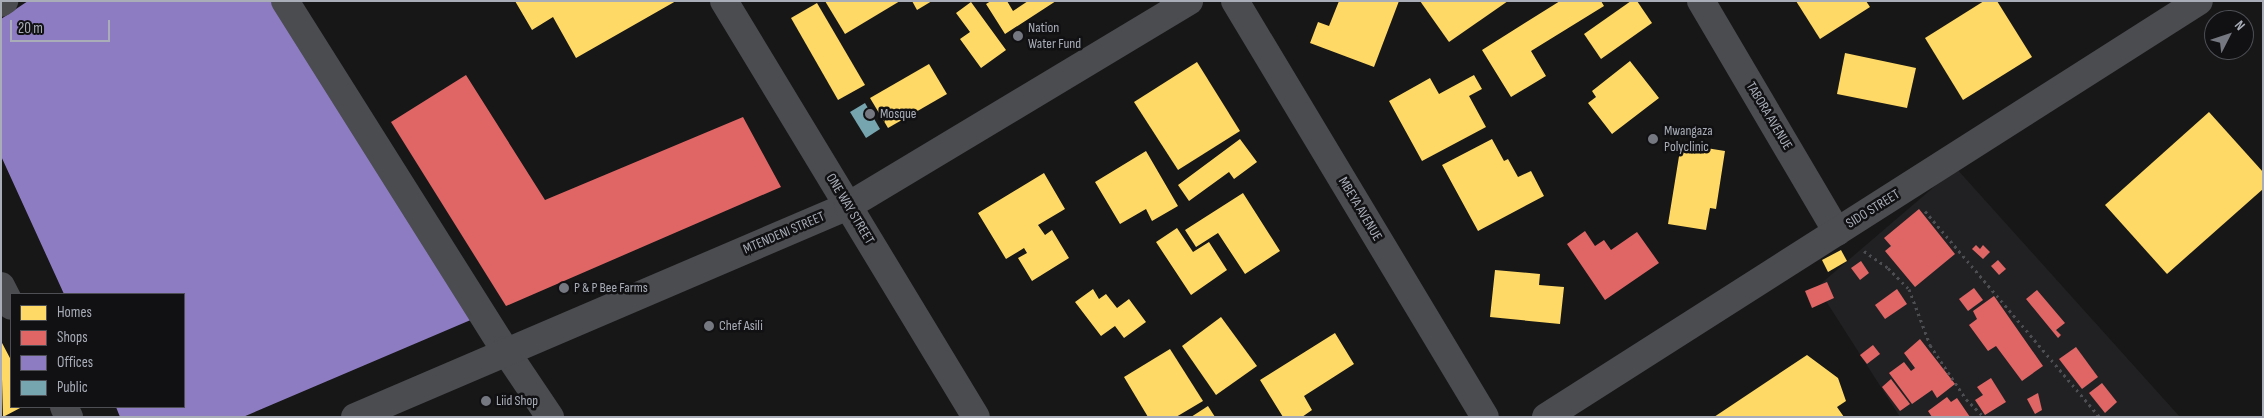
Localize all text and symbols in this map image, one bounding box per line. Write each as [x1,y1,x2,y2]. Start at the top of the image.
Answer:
scale bar [12,10,112,42]
north arrow [2204,10,2254,60]
text: N [2231,17,2249,34]
text: 20 m [18,19,43,38]
place label: Nation Water Fund [1028,20,1081,52]
marker: Nation Water Fund [1012,30,1024,42]
street label: TABORA AVENUE [1742,79,1796,153]
place label: Mosque [880,106,916,122]
marker: Mosque [864,108,876,120]
place label: Mwangaza Polyclinic [1664,123,1713,156]
marker: Mwangaza Polyclinic [1646,132,1660,146]
street label: ONE WAY STREET [822,171,878,247]
street label: MBEYA AVENUE [1334,174,1386,244]
street label: SIDO STREET [1843,186,1903,232]
street label: MTENDENI STREET [741,208,827,258]
place label: P & P Bee Farms [574,280,648,296]
marker: P & P Bee Farms [558,282,570,294]
legend [10,293,185,408]
text: Homes [57,303,92,322]
place label: Chef Asili [719,318,763,334]
marker: Chef Asili [703,320,715,332]
text: Shops [57,328,88,347]
text: Offices [57,353,93,372]
text: Public [57,378,88,397]
place label: Liid Shop [496,393,538,409]
marker: Liid Shop [480,395,492,407]

